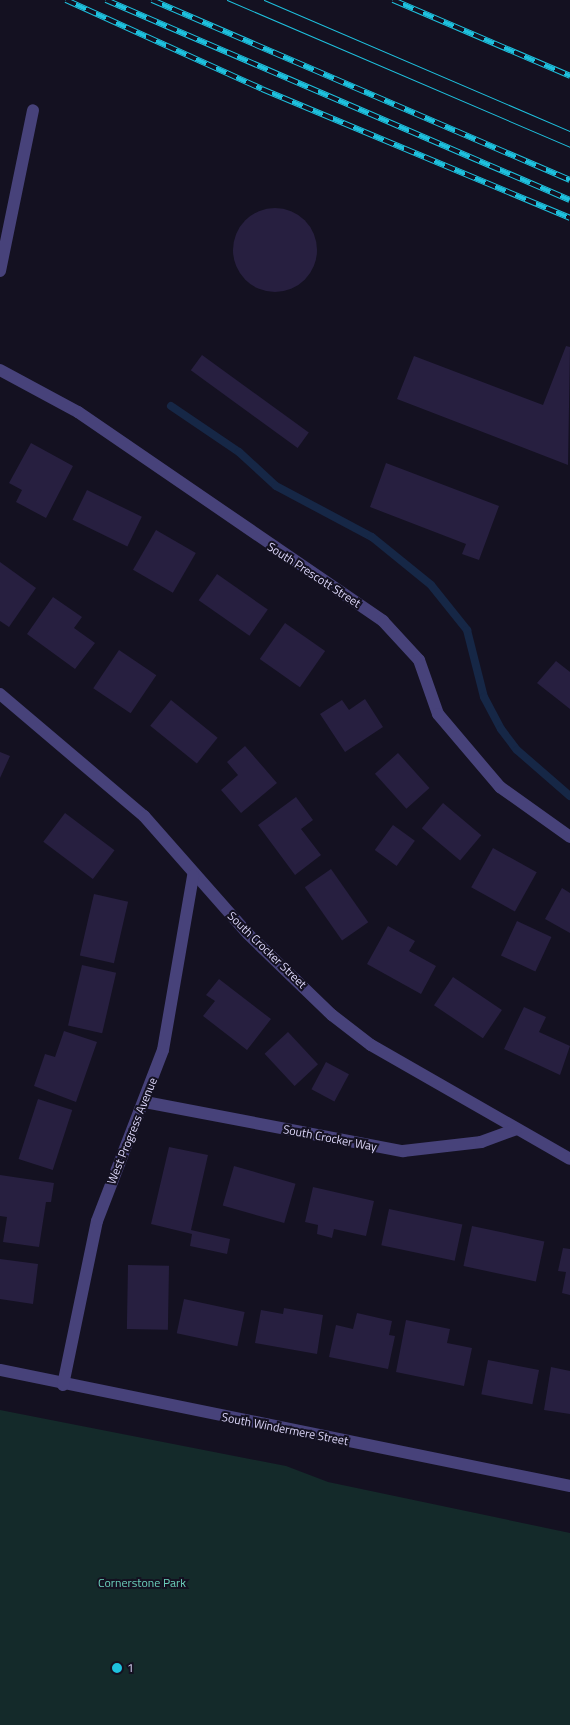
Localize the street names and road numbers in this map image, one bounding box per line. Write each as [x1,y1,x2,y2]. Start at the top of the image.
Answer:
street label: South Prescott Street [264,539,364,611]
street label: South Crocker Street [225,909,309,991]
street label: West Progress Avenue [104,1075,160,1187]
street label: South Crocker Way [282,1122,378,1154]
street label: South Windermere Street [221,1410,349,1448]

